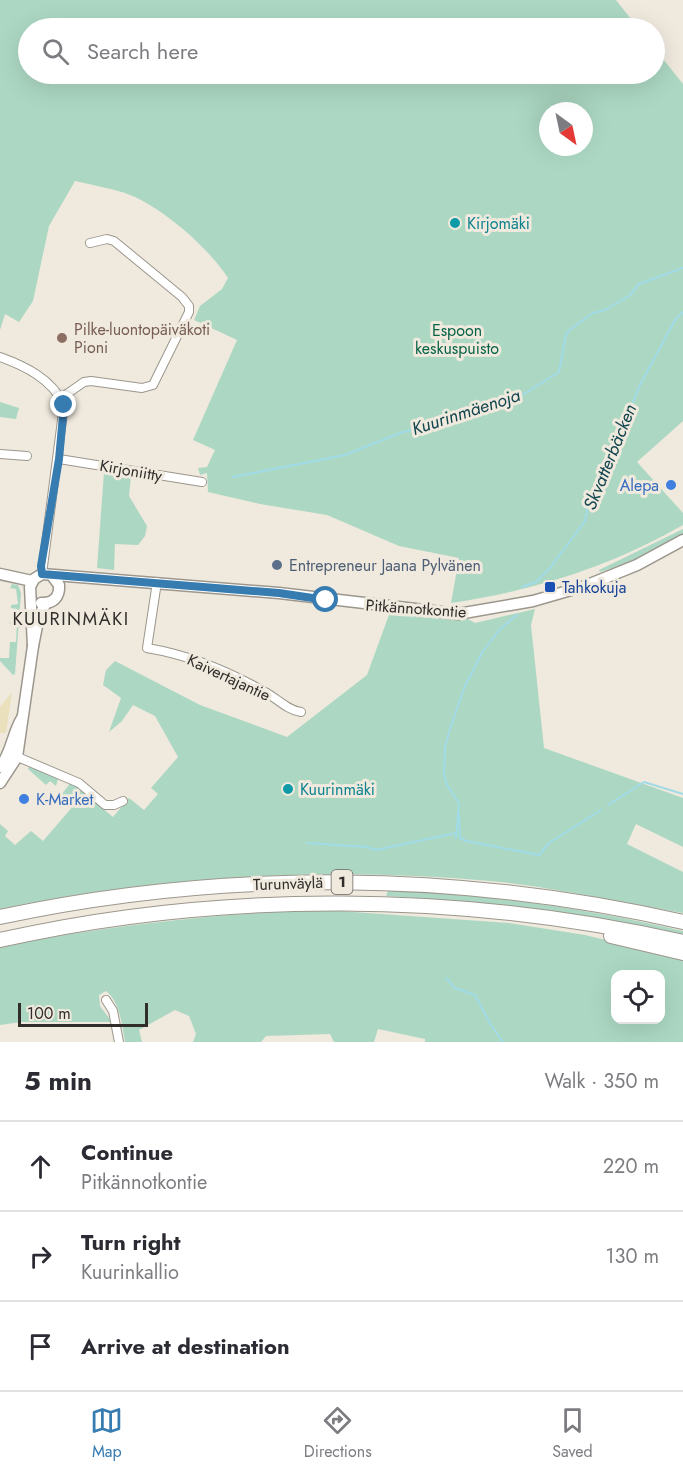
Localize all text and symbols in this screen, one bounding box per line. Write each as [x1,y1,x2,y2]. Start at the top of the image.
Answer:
search box [18,18,665,84]
icon: search [39,35,72,68]
text: Search here [87,35,198,67]
north arrow [539,102,593,156]
place label: Kirjomäki [467,212,530,235]
marker: Kirjomäki [448,216,462,230]
place label: Pilke-luontopäiväkoti Pioni [74,318,210,359]
park label: Espoon keskuspuisto [415,319,499,360]
marker: Pilke-luontopäiväkoti Pioni [55,331,69,345]
water label: Kuurinmäenoja [408,382,524,442]
route end [50,391,76,417]
water label: Skvatterbäcken [577,400,643,514]
street label: Kirjoniitty [98,454,165,487]
place label: Alepa [620,474,659,497]
marker: Alepa [664,478,678,492]
place label: Entrepreneur Jaana Pylvänen [289,554,481,577]
marker: Entrepreneur Jaana Pylvänen [270,558,284,572]
place label: Tahkokuja [562,576,626,599]
marker: Tahkokuja [543,580,557,594]
route start [312,586,338,612]
street label: Pitkännotkontie [365,593,467,623]
district label: KUURINMÄKI [12,606,130,632]
street label: Kaivertajantie [183,648,274,707]
place label: Kuurinmäki [300,778,375,801]
marker: Kuurinmäki [281,782,295,796]
place label: K-Market [36,788,94,811]
marker: K-Market [17,792,31,806]
road number: 1 [332,870,352,894]
street label: Turunväylä [253,871,323,896]
map controls [611,970,665,1024]
button: locate [611,970,665,1024]
scale bar [18,1000,148,1028]
text: 100 m [27,1002,71,1025]
text: 5 min [24,1062,92,1100]
text: Walk · 350 m [544,1067,659,1096]
text: Continue [81,1136,173,1168]
icon: ahead [24,1150,57,1183]
text: 220 m [603,1152,659,1181]
text: Pitkännotkontie [81,1168,207,1197]
text: Turn right [81,1226,181,1258]
icon: right [24,1240,57,1273]
text: 130 m [605,1242,659,1271]
text: Kuurinkallio [81,1258,179,1287]
icon: arrive [24,1330,57,1363]
text: Arrive at destination [81,1330,290,1362]
tab: Map [90,1404,123,1463]
tab: Directions [304,1404,372,1463]
tab: Saved [552,1404,593,1463]

